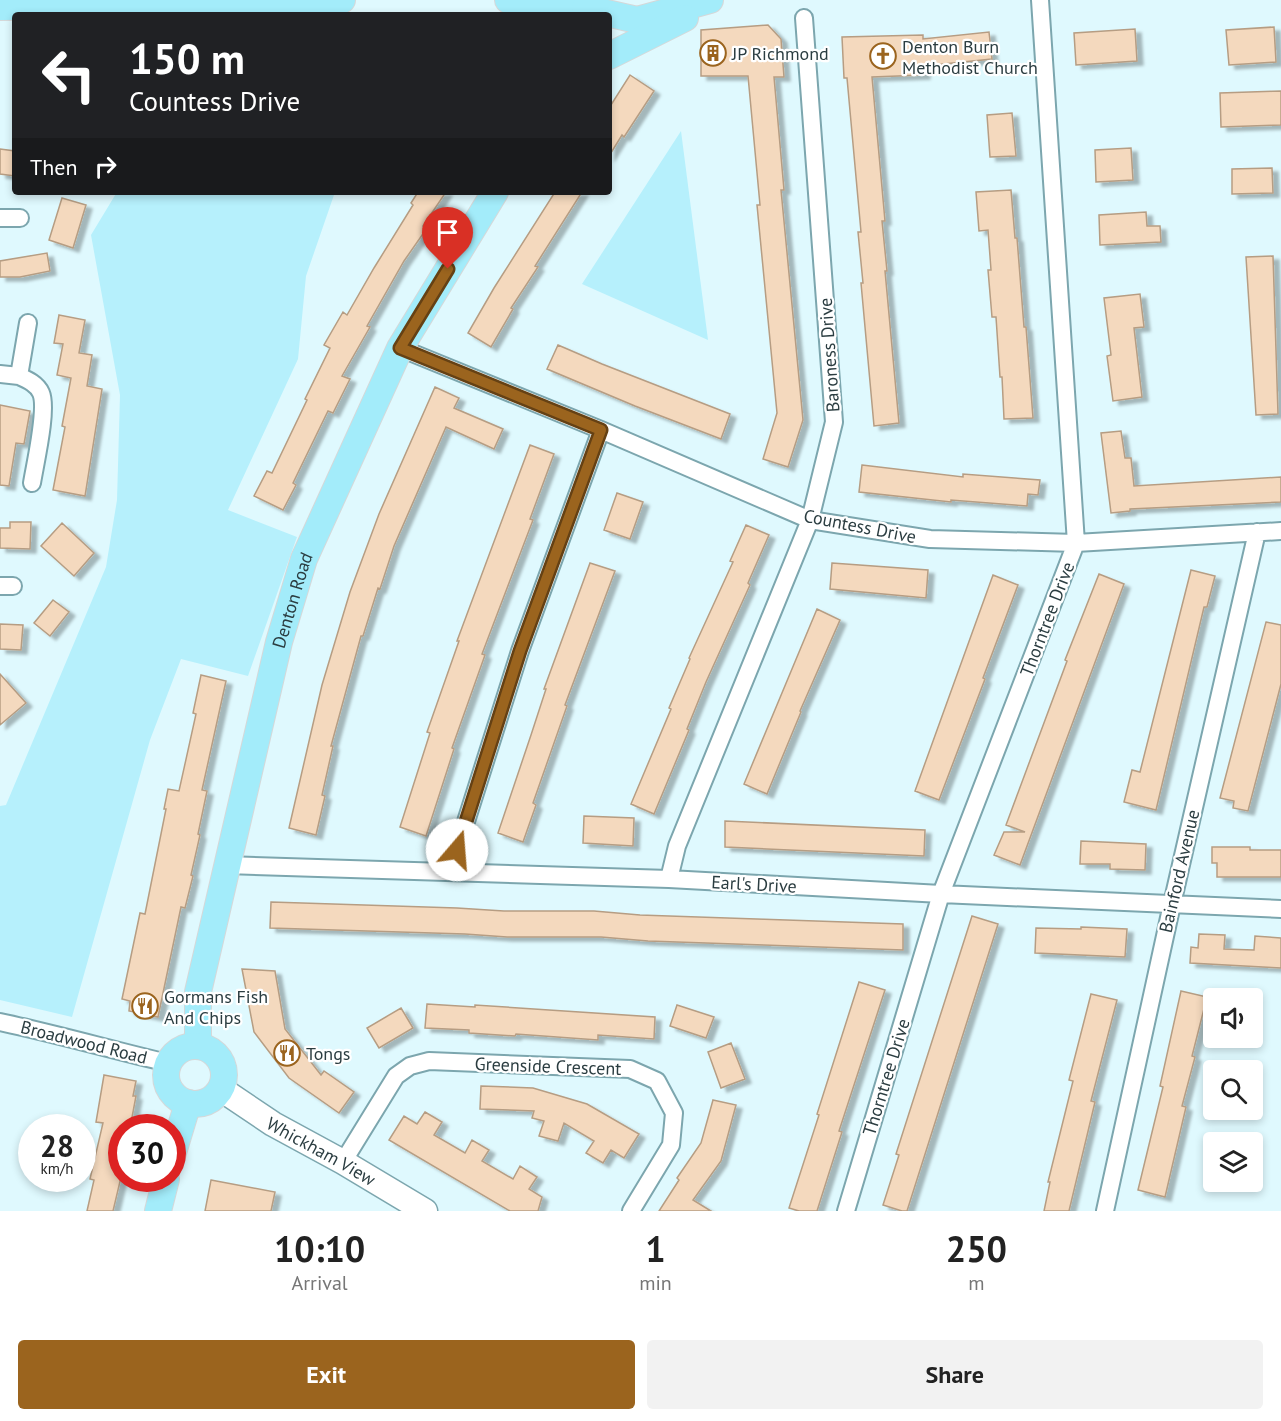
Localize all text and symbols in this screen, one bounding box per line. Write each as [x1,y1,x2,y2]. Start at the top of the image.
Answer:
text: 150 m [129,31,245,86]
place label: Denton Burn Methodist Church [902,35,1038,79]
icon: left [30,36,108,114]
building icon: JP Richmond [698,38,728,68]
church icon: Denton Burn Methodist Church [868,41,898,71]
place label: JP Richmond [731,42,829,65]
text: Countess Drive [129,84,300,118]
icon: right [89,150,122,183]
text: Then [30,153,77,181]
pin [422,207,473,269]
icon: arrive [431,216,464,249]
street label: Baroness Drive [814,297,844,413]
street label: Countess Drive [802,504,918,548]
street label: Denton Road [266,548,317,651]
street label: Thorntree Drive [1015,558,1079,680]
street label: Bainford Avenue [1154,807,1204,935]
position arrow [425,818,489,882]
street label: Earl's Drive [711,870,797,898]
place label: Gormans Fish And Chips [164,985,268,1029]
map controls [1203,988,1263,1192]
button: sound [1203,988,1263,1048]
restaurant icon: Gormans Fish And Chips [130,991,160,1021]
street label: Broadwood Road [18,1015,150,1069]
street label: Thorntree Drive [857,1016,915,1138]
restaurant icon: Tongs [272,1038,302,1068]
place label: Tongs [306,1042,350,1065]
street label: Greenside Crescent [474,1052,622,1080]
button: search [1203,1060,1263,1120]
street label: Whickham View [263,1111,381,1191]
speed limit sign: 30 [108,1114,186,1192]
text: 28 [40,1126,74,1165]
button: layers [1203,1132,1263,1192]
text: km/h [41,1159,73,1178]
text: 10:10 [274,1225,365,1272]
text: 1 [645,1225,666,1272]
text: 250 [946,1225,1007,1272]
text: Arrival [292,1270,348,1296]
text: min [639,1270,672,1296]
text: m [968,1270,985,1296]
button: Exit [18,1340,635,1409]
button: Share [647,1340,1263,1409]

